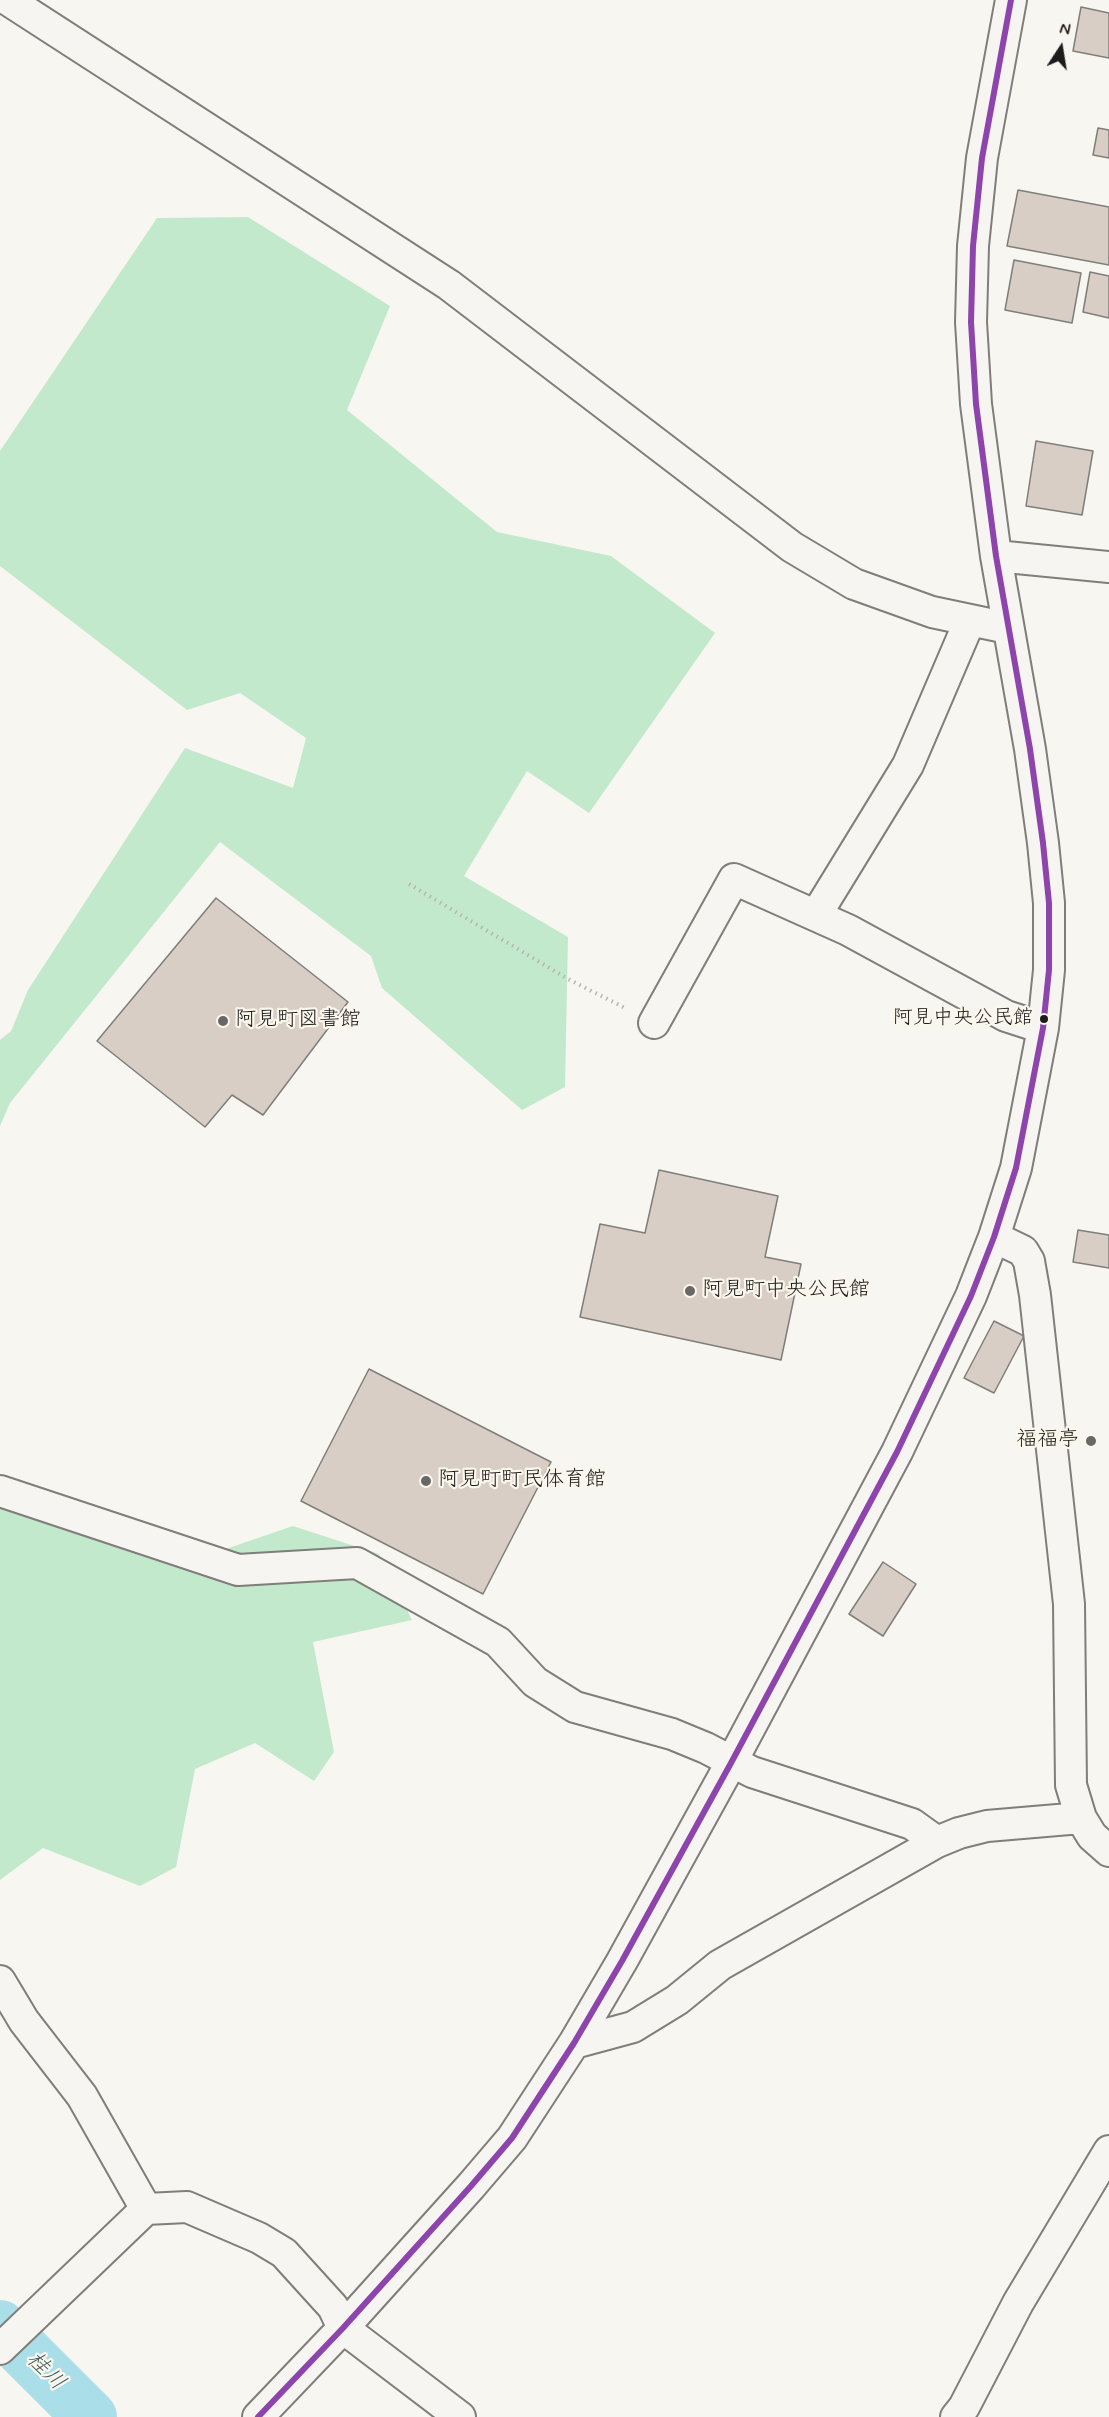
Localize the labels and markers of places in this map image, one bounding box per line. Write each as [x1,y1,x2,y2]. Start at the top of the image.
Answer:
place label: 阿見中央公民館 [893,1007,1033,1031]
place label: 阿見町図書館 [235,1008,361,1034]
marker: 阿見中央公民館 [1038,1013,1050,1025]
marker: 阿見町図書館 [216,1014,230,1028]
place label: 阿見町中央公民館 [702,1278,870,1304]
marker: 阿見町中央公民館 [683,1284,697,1298]
place label: 福福亭 [1016,1428,1079,1454]
marker: 福福亭 [1084,1434,1098,1448]
place label: 阿見町町民体育館 [438,1468,606,1494]
marker: 阿見町町民体育館 [419,1474,433,1488]

